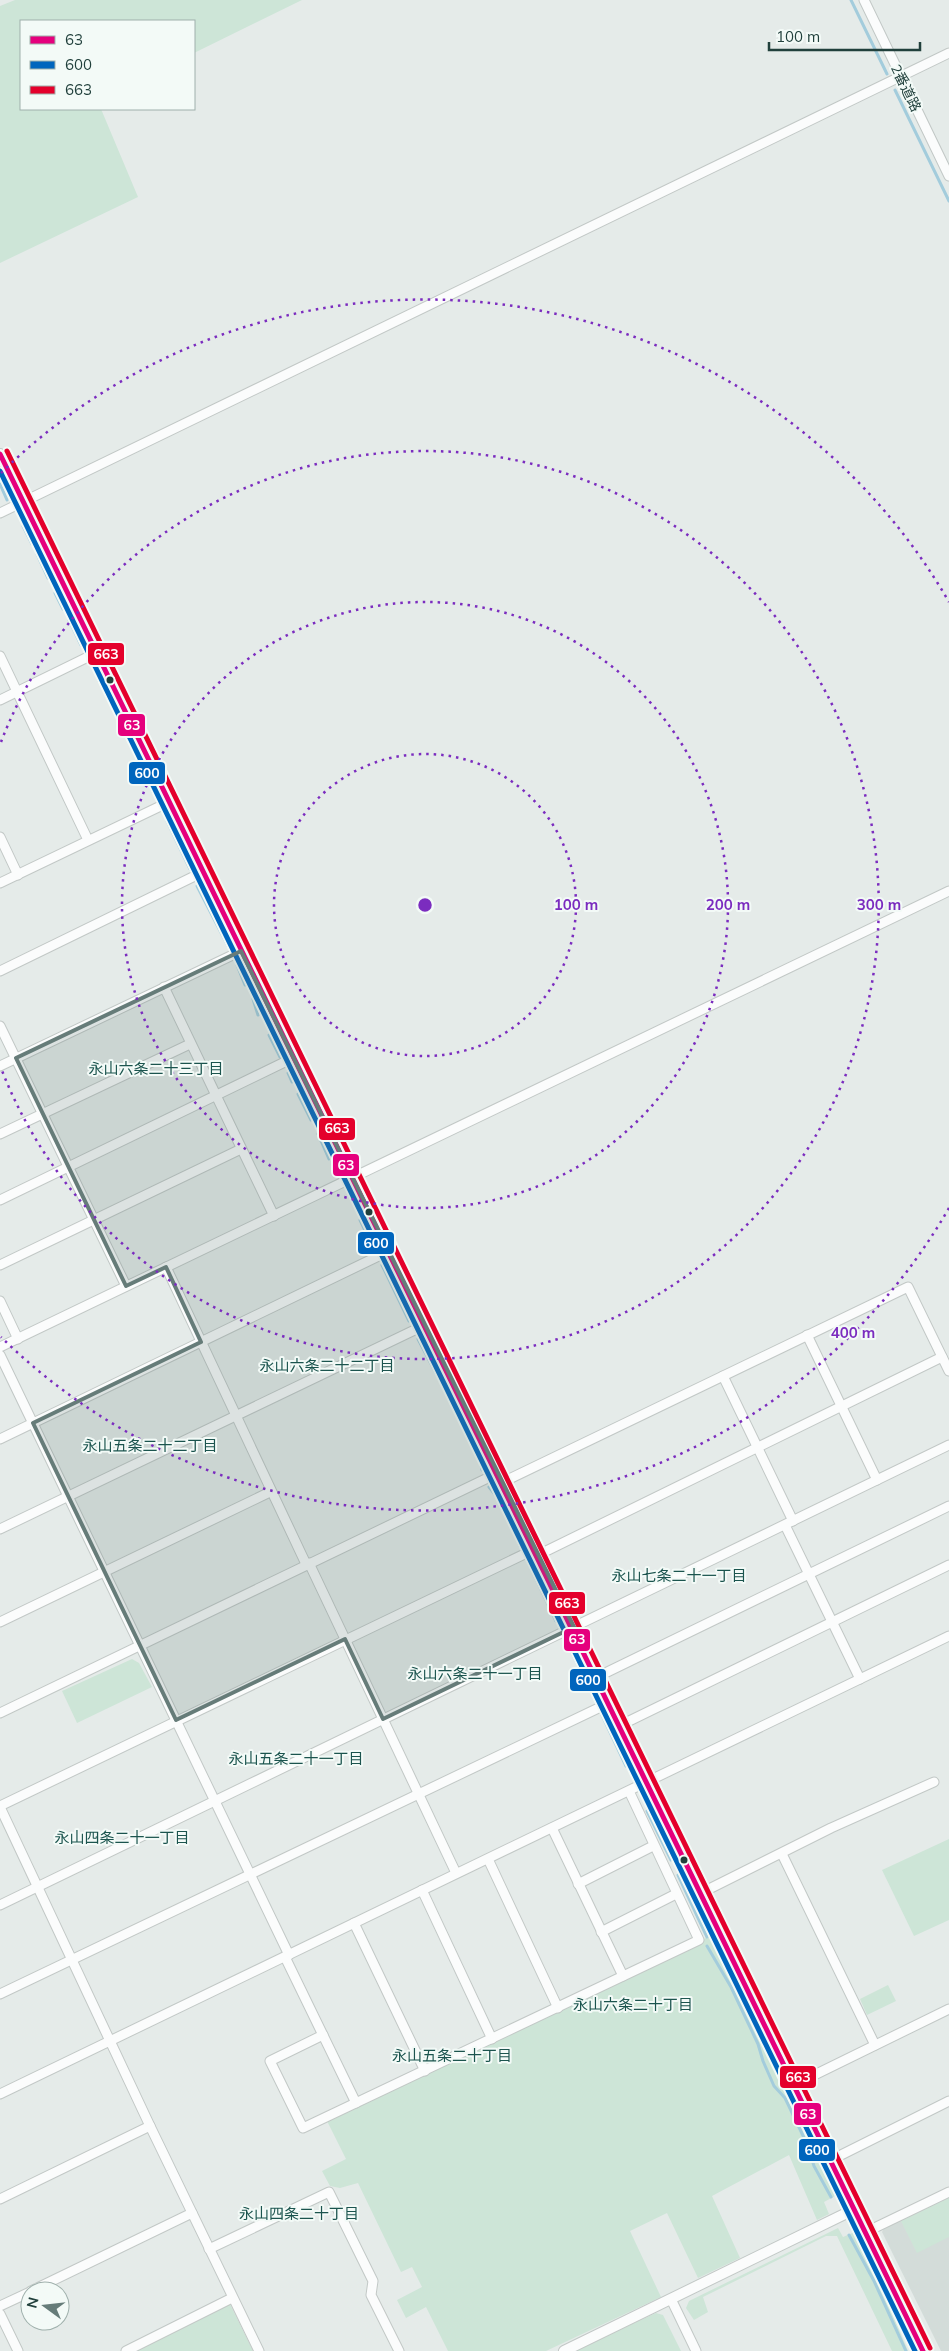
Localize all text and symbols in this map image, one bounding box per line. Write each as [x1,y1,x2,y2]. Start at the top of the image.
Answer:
legend [20,20,195,110]
scale bar [769,20,920,52]
text: 100 m [776,27,820,46]
text: 63 [65,30,83,49]
text: 600 [65,55,92,74]
street label: 2番道路 [887,61,925,115]
text: 663 [65,80,92,99]
line badge: 663 [87,642,125,666]
text: 663 [93,645,119,663]
unlabelled marker [105,675,115,685]
line badge: 63 [117,713,146,737]
text: 63 [124,716,140,734]
line badge: 600 [128,761,166,785]
text: 600 [134,764,160,782]
text: 100 m [554,895,598,914]
text: 200 m [706,895,750,914]
text: 300 m [857,895,901,914]
centre of rings [416,896,434,914]
district label: 永山六条二十三丁目 [88,1059,224,1078]
line badge: 663 [318,1117,356,1141]
text: 663 [324,1119,350,1137]
line badge: 63 [332,1153,360,1177]
text: 63 [338,1156,354,1174]
unlabelled marker [364,1207,374,1217]
line badge: 600 [357,1231,395,1255]
text: 600 [363,1234,389,1252]
text: 400 m [831,1323,875,1342]
district label: 永山六条二十二丁目 [259,1356,395,1375]
district label: 永山五条二十二丁目 [82,1436,218,1455]
district label: 永山七条二十一丁目 [611,1566,747,1585]
line badge: 663 [548,1591,586,1615]
text: 663 [554,1594,580,1612]
line badge: 63 [563,1628,591,1652]
text: 63 [569,1630,585,1648]
district label: 永山六条二十一丁目 [407,1664,543,1683]
line badge: 600 [569,1668,607,1692]
text: 600 [575,1671,601,1689]
district label: 永山五条二十一丁目 [228,1749,364,1768]
district label: 永山四条二十一丁目 [54,1828,190,1847]
unlabelled marker [679,1855,689,1865]
district label: 永山六条二十丁目 [573,1995,693,2014]
district label: 永山五条二十丁目 [392,2046,512,2065]
line badge: 663 [779,2065,817,2089]
text: 663 [785,2068,811,2086]
line badge: 63 [793,2102,822,2126]
text: 63 [800,2105,816,2123]
line badge: 600 [798,2138,836,2162]
text: 600 [804,2141,830,2159]
district label: 永山四条二十丁目 [239,2204,359,2223]
north arrow [20,2281,70,2331]
text: N [22,2295,43,2310]

